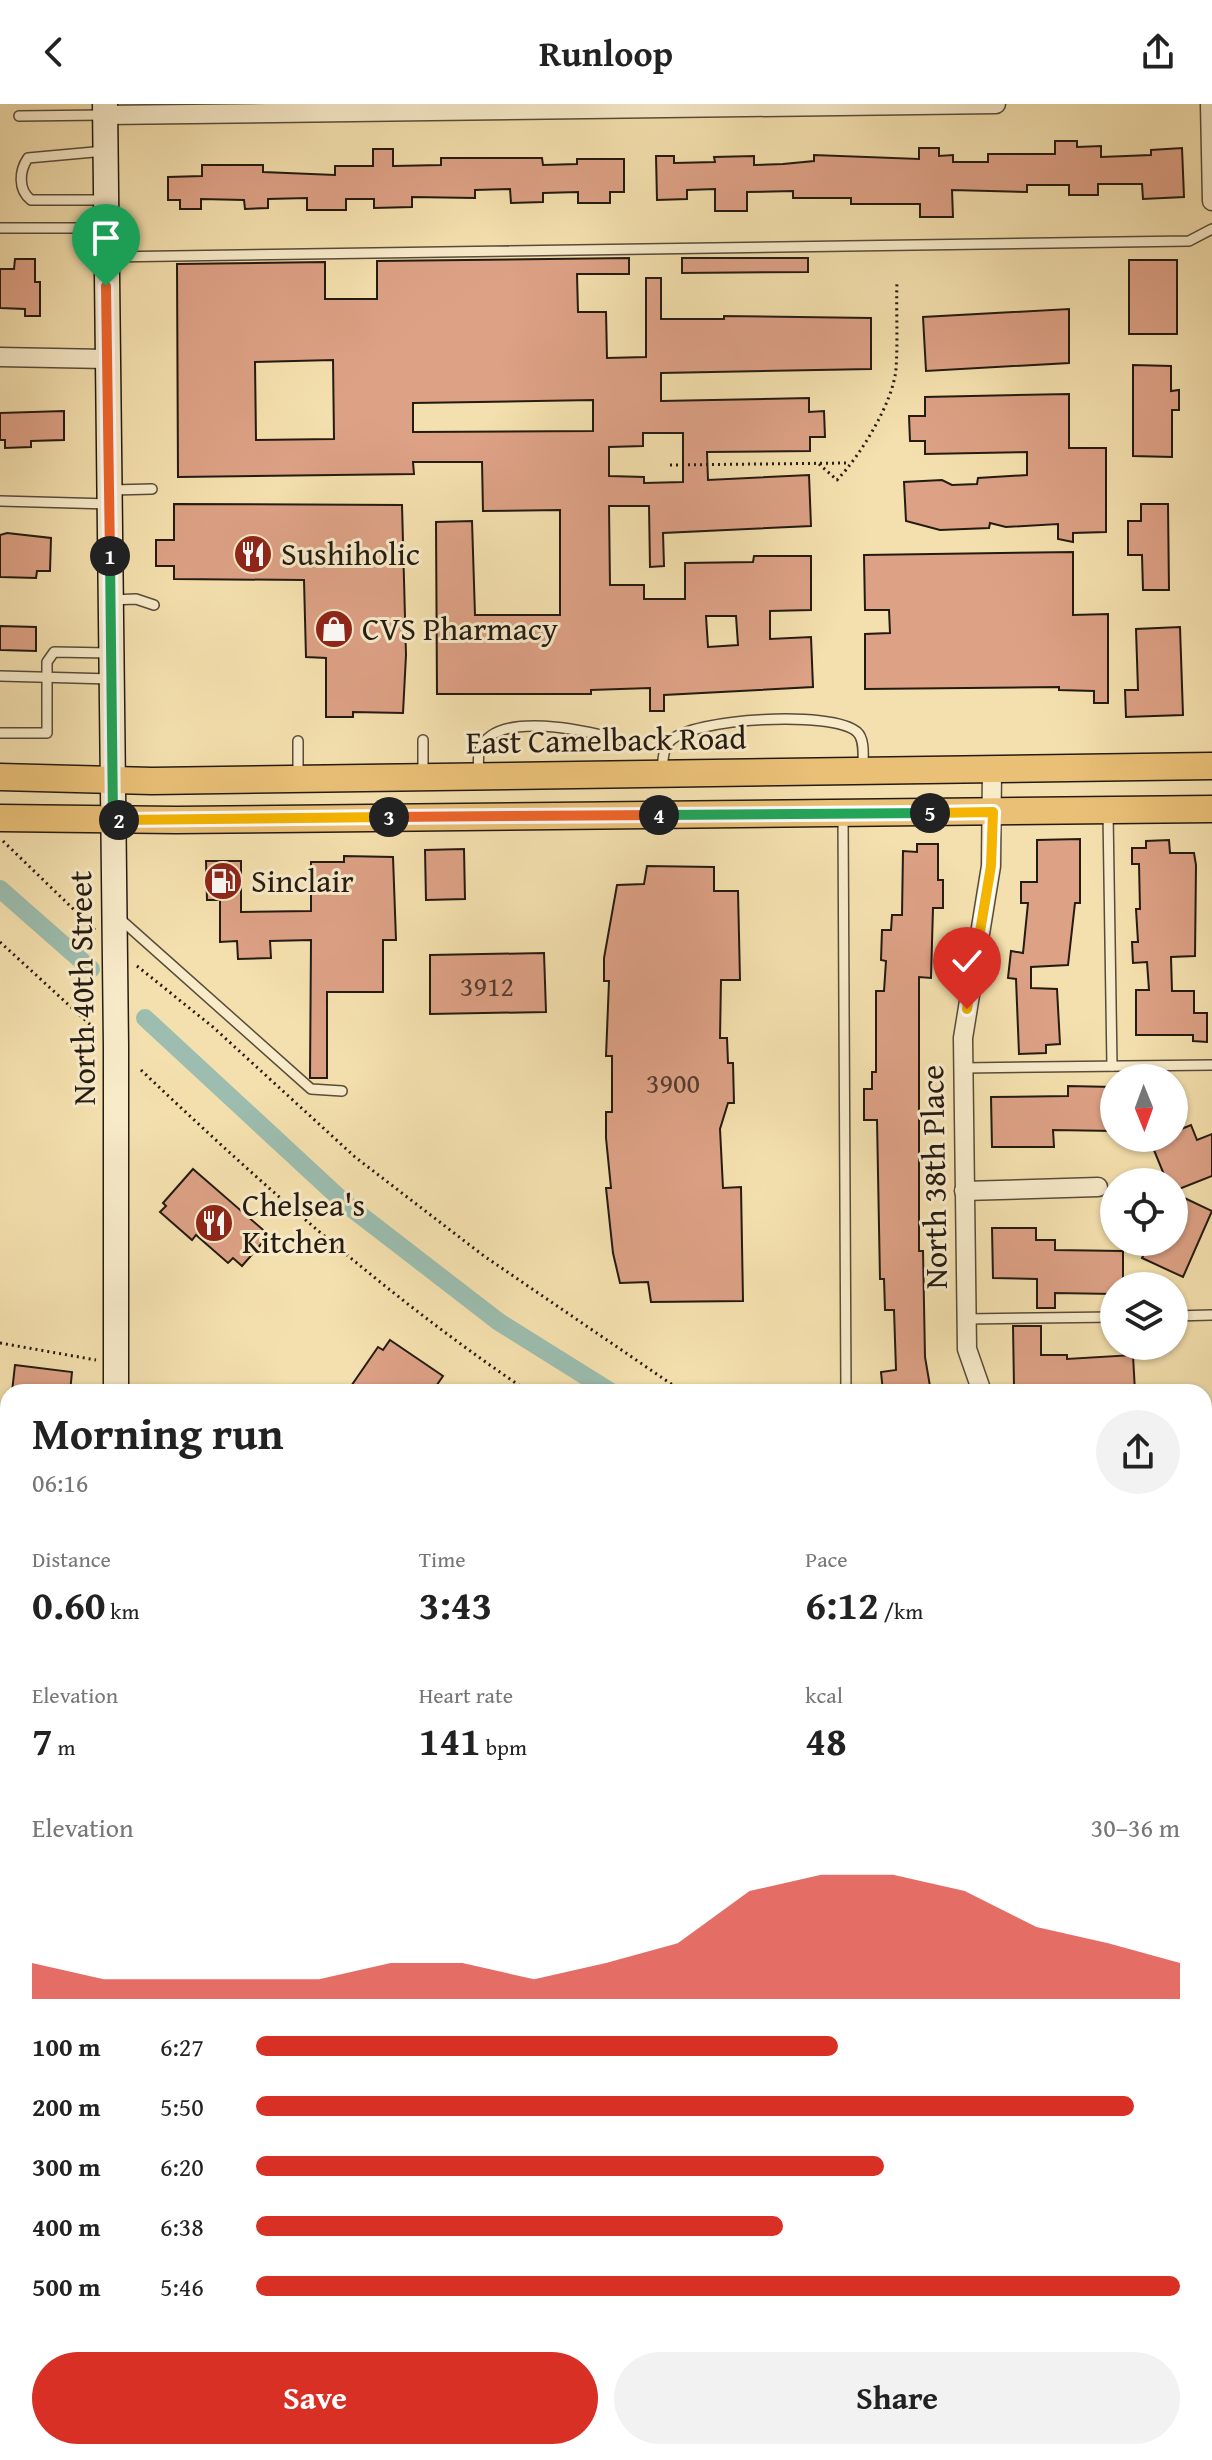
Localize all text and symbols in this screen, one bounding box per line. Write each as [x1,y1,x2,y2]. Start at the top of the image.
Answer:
text: Runloop [539,26,673,79]
icon: back [32,30,76,74]
icon: share [1136,30,1180,74]
pin [72,204,140,286]
icon: arrive [84,216,128,260]
place label: Sushiholic [281,530,420,577]
restaurant icon: Sushiholic [232,533,274,575]
pin: 1 [90,536,130,576]
text: 1 [104,540,116,572]
place label: CVS Pharmacy [362,605,558,652]
shop icon: CVS Pharmacy [313,608,355,650]
street label: East Camelback Road [465,714,747,765]
pin: 5 [910,793,950,833]
pin: 4 [639,795,679,835]
pin: 3 [369,797,409,837]
text: 5 [924,797,936,829]
text: 4 [653,799,665,831]
pin: 2 [99,800,139,840]
text: 3 [383,801,395,833]
text: 2 [113,804,125,836]
place label: Sinclair [251,857,354,904]
fuel station icon: Sinclair [202,860,244,902]
street label: North 40th Street [56,870,107,1106]
pin [933,927,1001,1009]
icon: check [945,939,989,983]
house number: 3912 [460,965,514,1006]
house number: 3900 [646,1062,700,1103]
street label: North 38th Place [908,1064,959,1290]
north arrow [1100,1064,1188,1152]
map controls [1100,1064,1188,1360]
button: locate [1100,1168,1188,1256]
place label: Chelsea's Kitchen [242,1181,365,1265]
restaurant icon: Chelsea's Kitchen [193,1202,235,1244]
button: layers [1100,1272,1188,1360]
text: Morning run [32,1401,283,1465]
button: share [1096,1410,1180,1494]
text: 06:16 [32,1463,88,1502]
text: Distance [32,1543,111,1575]
text: Time [419,1543,465,1575]
text: Pace [805,1543,848,1575]
text: 0.60 [32,1575,105,1634]
text: 3:43 [419,1575,492,1634]
text: 6:12 [805,1575,879,1634]
text: km [105,1595,139,1627]
text: /km [879,1595,923,1627]
text: Elevation [32,1679,118,1711]
text: Heart rate [419,1679,513,1711]
text: kcal [805,1679,843,1711]
text: 7 [32,1711,53,1770]
text: 141 [419,1711,481,1770]
text: 48 [805,1711,847,1770]
text: m [53,1731,76,1763]
text: bpm [481,1731,527,1763]
text: Elevation [32,1808,134,1847]
text: 30–36 m [1091,1808,1180,1847]
text: 100 m [32,2027,100,2066]
text: 6:27 [160,2027,204,2066]
text: 200 m [32,2087,100,2126]
text: 5:50 [160,2087,204,2126]
text: 300 m [32,2147,100,2186]
text: 6:20 [160,2147,204,2186]
text: 400 m [32,2207,100,2246]
text: 6:38 [160,2207,204,2246]
text: 500 m [32,2267,100,2306]
text: 5:46 [160,2267,204,2306]
button: Save [32,2352,598,2444]
button: Share [614,2352,1180,2444]

